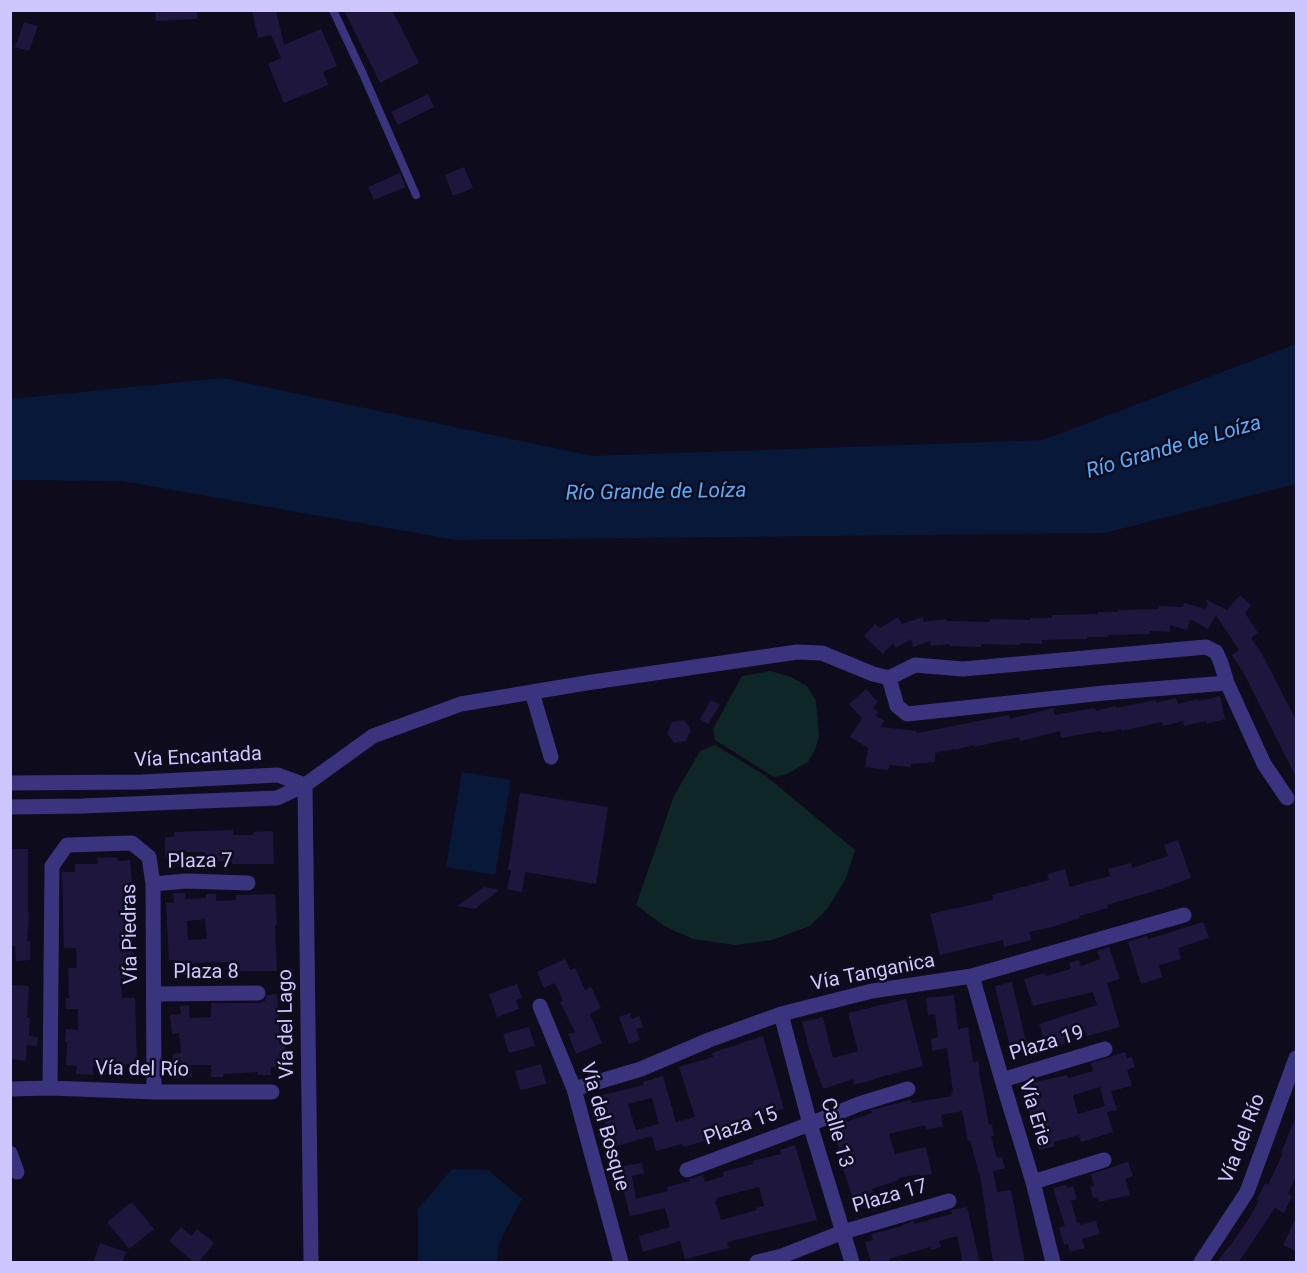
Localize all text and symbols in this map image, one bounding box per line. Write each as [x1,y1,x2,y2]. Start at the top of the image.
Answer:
water label: Río Grande de Loíza [1084,411,1264,485]
water label: Río Grande de Loíza [565,479,747,507]
street label: Vía Encantada [134,743,262,773]
street label: Plaza 7 [167,849,233,875]
street label: Vía Piedras [118,884,144,984]
street label: Vía Tanganica [809,949,937,997]
street label: Plaza 8 [173,961,239,985]
street label: Vía del Lago [274,969,300,1079]
street label: Plaza 19 [1007,1021,1087,1067]
street label: Vía del Río [95,1057,189,1083]
street label: Vía del Bosque [574,1060,634,1194]
street label: Vía Erie [1013,1077,1055,1149]
street label: Vía del Río [1215,1091,1271,1187]
street label: Calle 13 [815,1095,857,1171]
street label: Plaza 15 [701,1103,781,1151]
street label: Plaza 17 [850,1175,930,1219]

